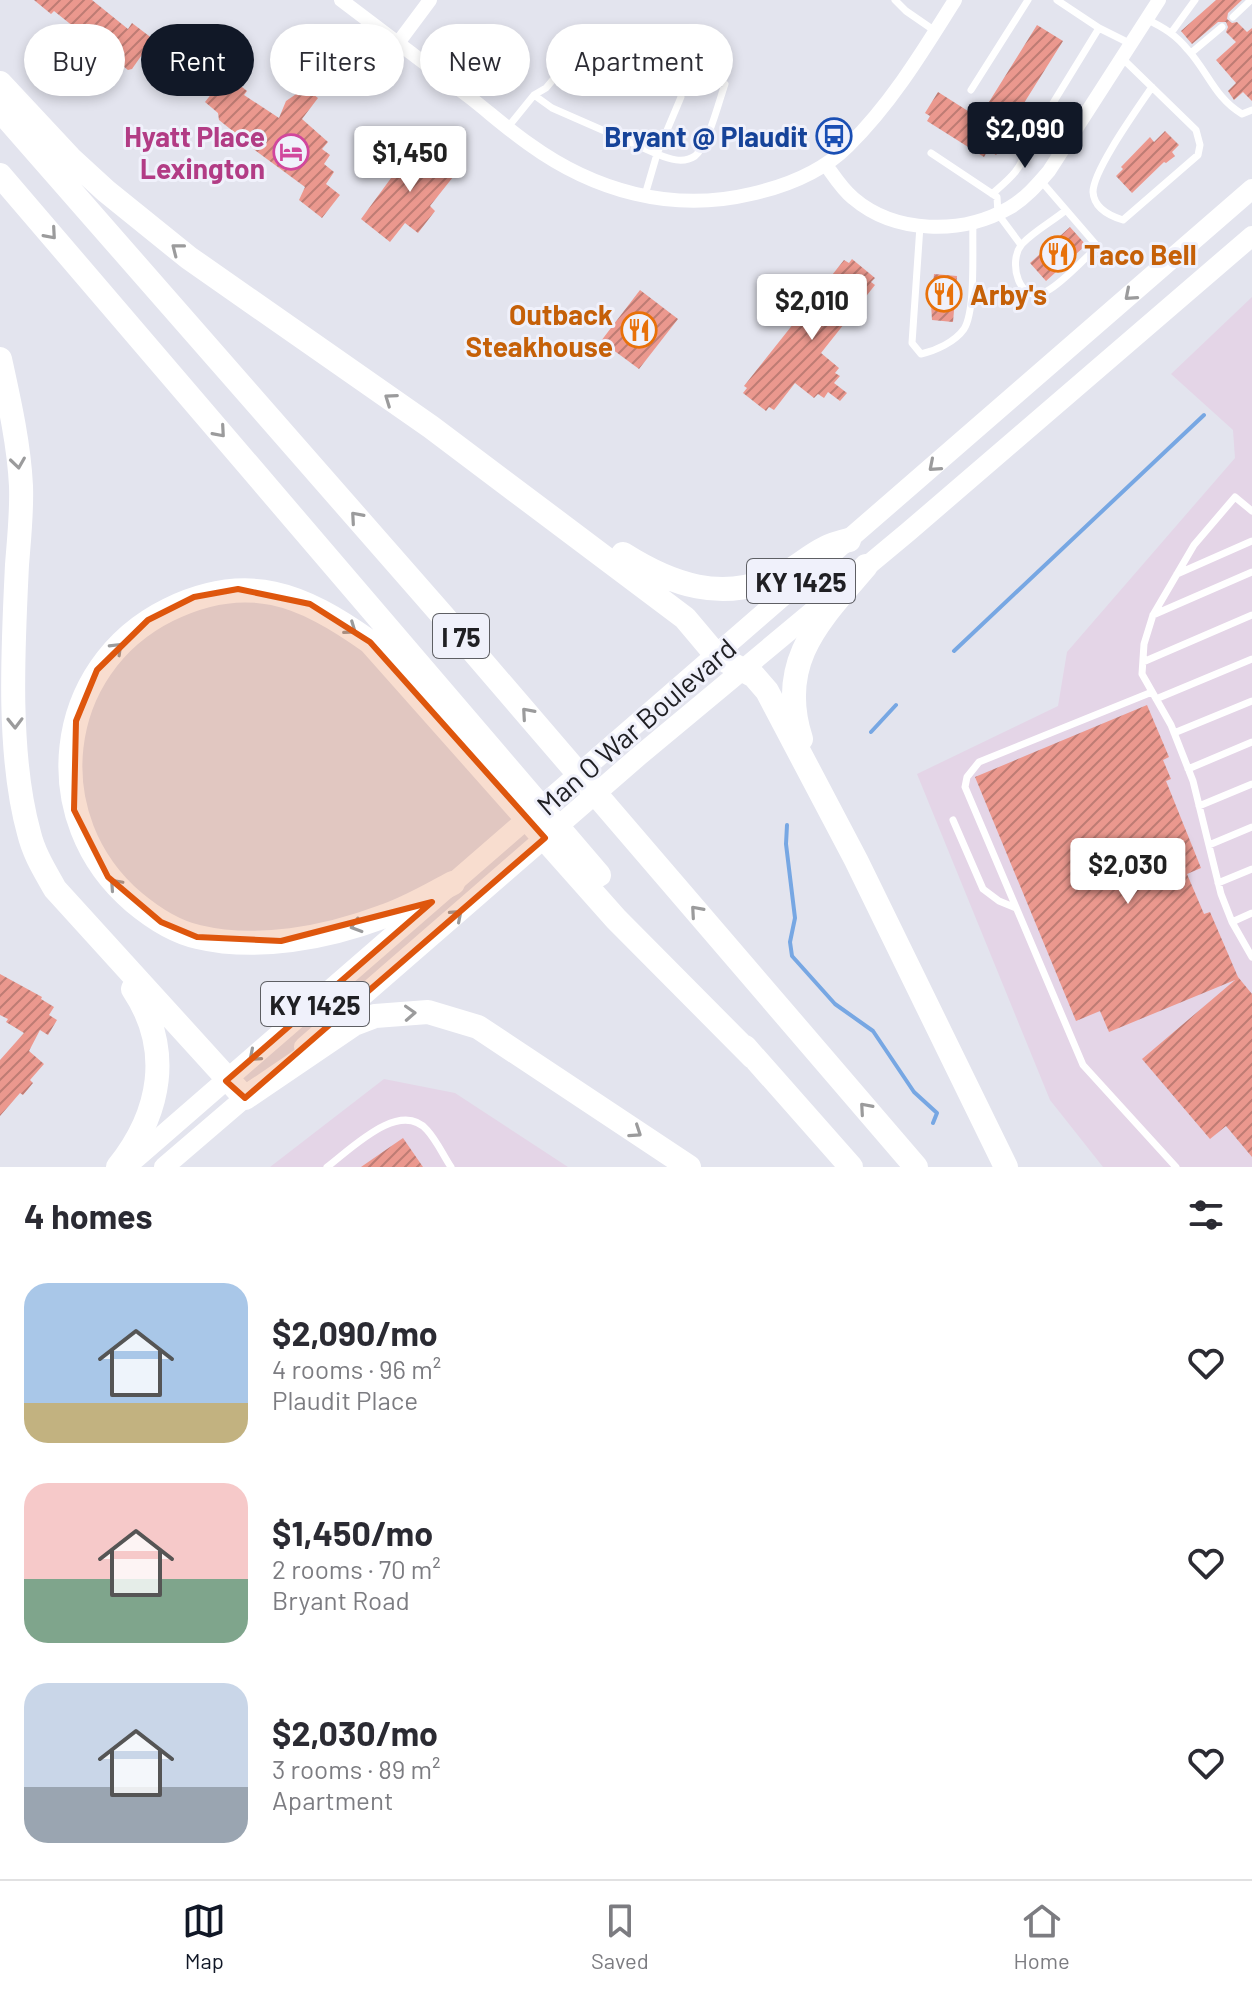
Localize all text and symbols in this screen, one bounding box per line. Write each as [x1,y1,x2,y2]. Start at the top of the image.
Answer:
chip: Buy [24,24,125,96]
chip: Rent [141,24,254,96]
chip: Filters [270,24,404,96]
chip: New [420,24,530,96]
chip: Apartment [546,24,733,96]
pin: $2,090 [960,102,1090,170]
text: $2,090 [985,112,1065,143]
bus stop icon: Bryant @ Plaudit [815,117,853,155]
place label: Hyatt Place Lexington [124,119,265,185]
place label: Bryant @ Plaudit [604,119,808,153]
pin: $1,450 [345,126,475,194]
hotel icon: Hyatt Place Lexington [272,133,310,171]
text: $1,450 [372,136,448,167]
one-way arrow [41,225,56,240]
restaurant icon: Taco Bell [1039,235,1077,273]
place label: Taco Bell [1084,237,1197,271]
one-way arrow [171,245,186,259]
pin: $2,010 [747,274,877,342]
restaurant icon: Arby's [925,275,963,313]
place label: Arby's [970,277,1047,311]
text: $2,010 [775,284,849,315]
one-way arrow [1124,285,1139,300]
place label: Outback Steakhouse [466,297,613,363]
restaurant icon: Outback Steakhouse [620,311,658,349]
one-way arrow [384,394,398,409]
one-way arrow [210,422,225,437]
one-way arrow [9,456,26,470]
one-way arrow [928,456,943,471]
one-way arrow [352,511,366,526]
road number: KY 1425 [747,559,855,603]
road number: I 75 [433,614,489,658]
one-way arrow [342,619,356,634]
street label: Man O War Boulevard [529,630,743,822]
one-way arrow [108,643,122,658]
one-way arrow [522,708,537,723]
one-way arrow [6,717,24,730]
pin: $2,030 [1063,838,1193,906]
text: $2,030 [1088,848,1168,879]
one-way arrow [110,879,125,893]
one-way arrow [691,905,706,920]
one-way arrow [447,910,462,925]
one-way arrow [350,916,364,932]
road number: KY 1425 [261,982,369,1026]
one-way arrow [404,1005,417,1022]
one-way arrow [249,1047,264,1061]
one-way arrow [861,1102,875,1117]
one-way arrow [628,1122,642,1137]
icon: filters [1184,1193,1228,1237]
text: 4 homes [24,1195,153,1236]
text: $2,090/mo [272,1312,438,1353]
icon: home [88,1315,184,1411]
icon: heart [1184,1341,1228,1385]
text: 4 rooms · 96 m² [272,1353,441,1384]
text: Plaudit Place [272,1384,418,1415]
text: $1,450/mo [272,1512,433,1553]
icon: home [88,1515,184,1611]
icon: heart [1184,1541,1228,1585]
text: 2 rooms · 70 m² [272,1553,441,1584]
text: Bryant Road [272,1584,410,1615]
text: $2,030/mo [272,1712,438,1753]
icon: home [88,1715,184,1811]
icon: heart [1184,1741,1228,1785]
text: 3 rooms · 89 m² [272,1753,440,1784]
text: Apartment [272,1784,393,1815]
tab: Map [182,1899,226,1973]
tab: Saved [591,1899,649,1973]
tab: Home [1013,1899,1070,1973]

